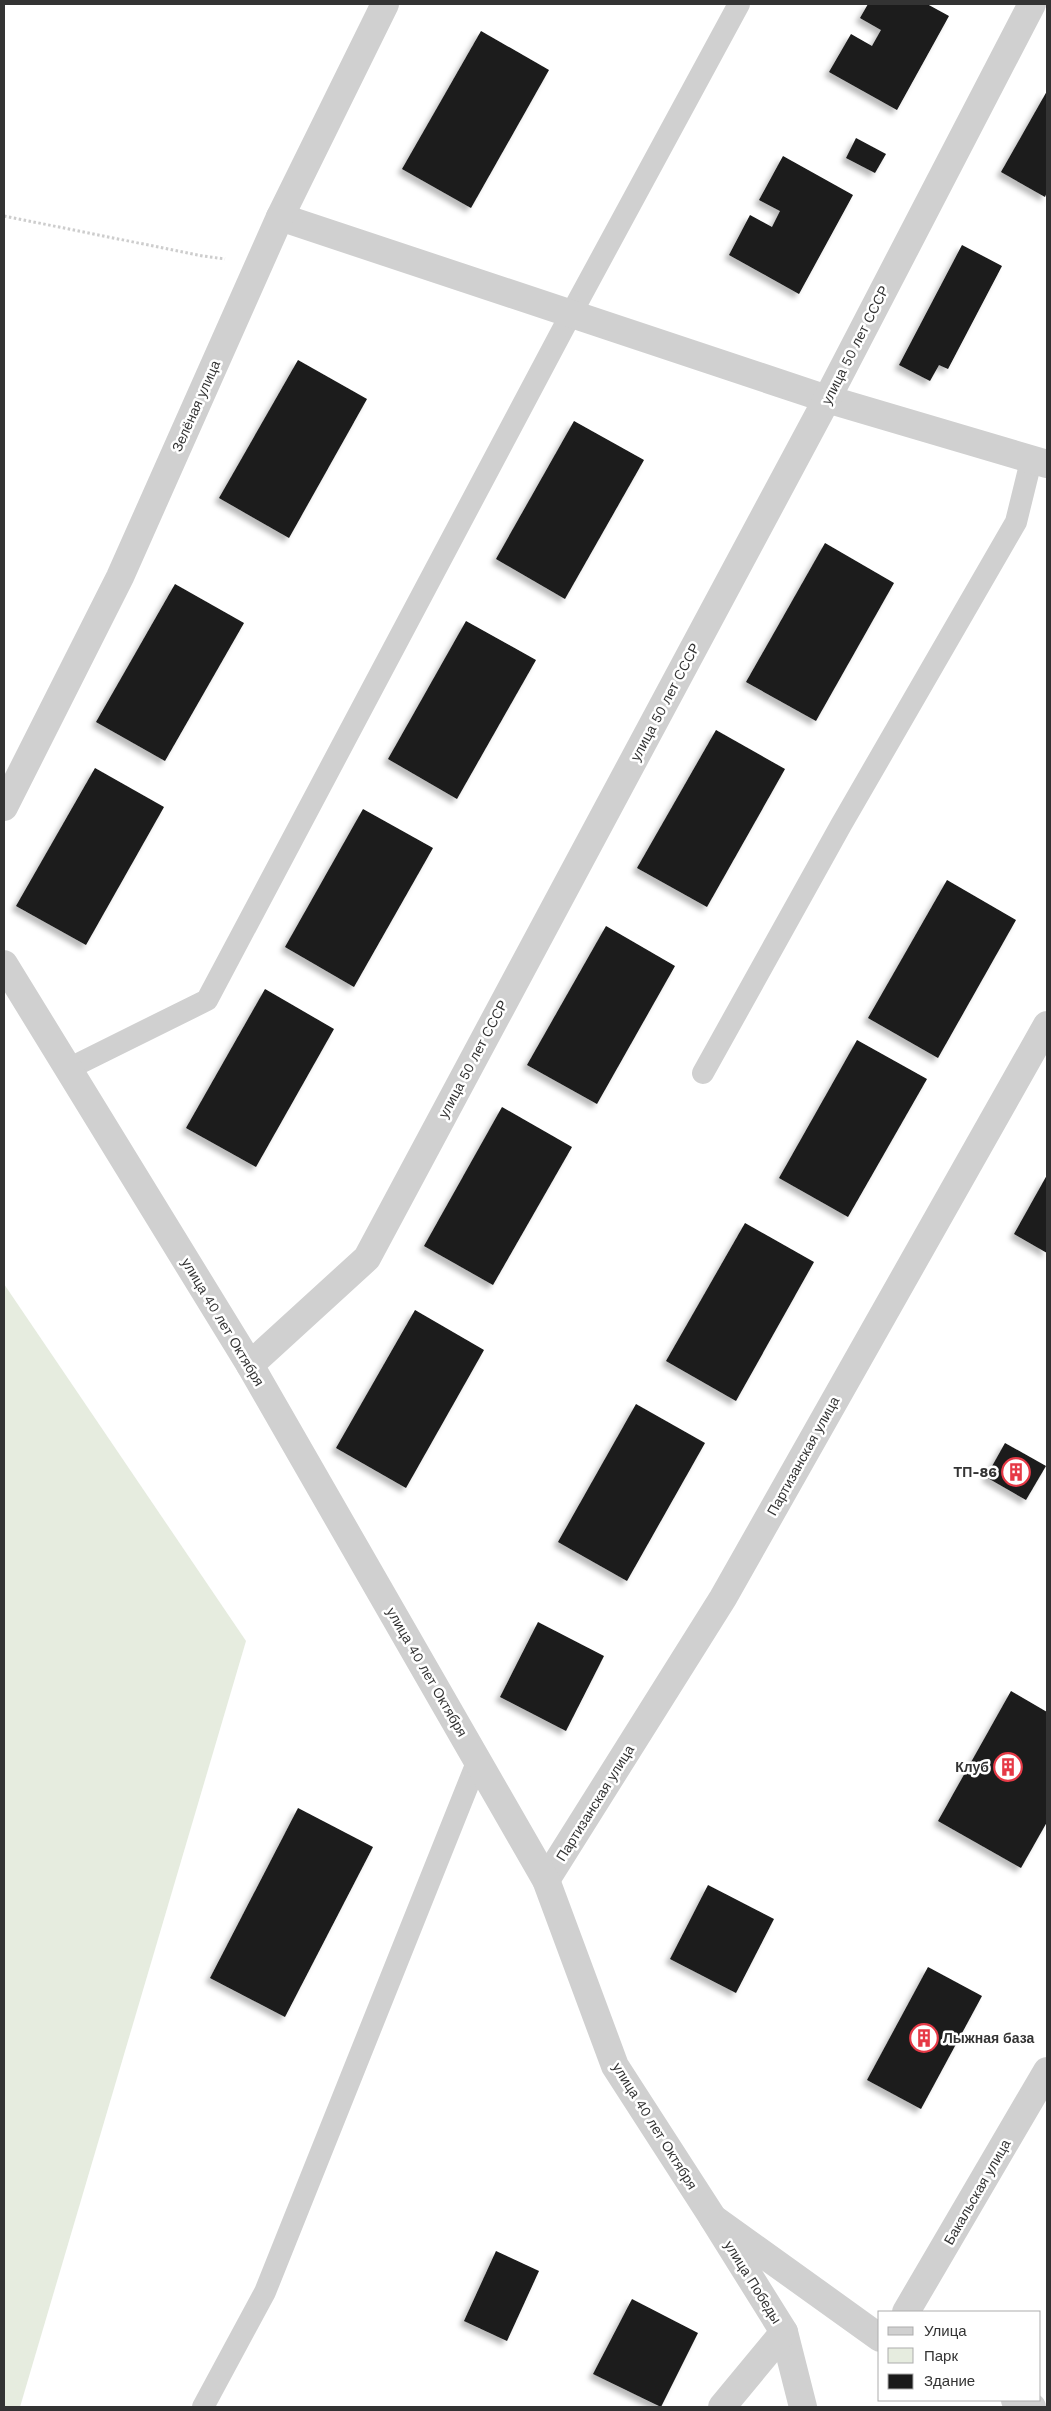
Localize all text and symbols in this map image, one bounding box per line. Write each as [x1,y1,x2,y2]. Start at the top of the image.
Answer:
street label: улица 50 лет СССР [818,283,892,407]
street label: Зелёная улица [169,358,223,454]
street label: улица 50 лет СССР [627,640,703,764]
street label: улица 50 лет СССР [435,997,511,1121]
street label: улица 40 лет Октября [178,1255,268,1389]
street label: Партизанская улица [764,1394,842,1518]
building icon: ТП-86 [1001,1457,1031,1487]
place label: ТП-86 [954,1464,997,1480]
street label: улица 40 лет Октября [383,1605,471,1739]
street label: Партизанская улица [553,1742,637,1864]
building icon: Клуб [993,1752,1023,1782]
place label: Клуб [955,1759,989,1775]
building icon: Лыжная база [909,2023,939,2053]
place label: Лыжная база [943,2030,1034,2046]
street label: улица 40 лет Октября [609,2060,701,2192]
street label: Бакальская улица [940,2136,1014,2247]
street label: улица Победы [721,2238,785,2326]
legend [878,2311,1041,2401]
text: Улица [924,2322,967,2340]
text: Парк [924,2347,958,2365]
text: Здание [924,2372,975,2390]

